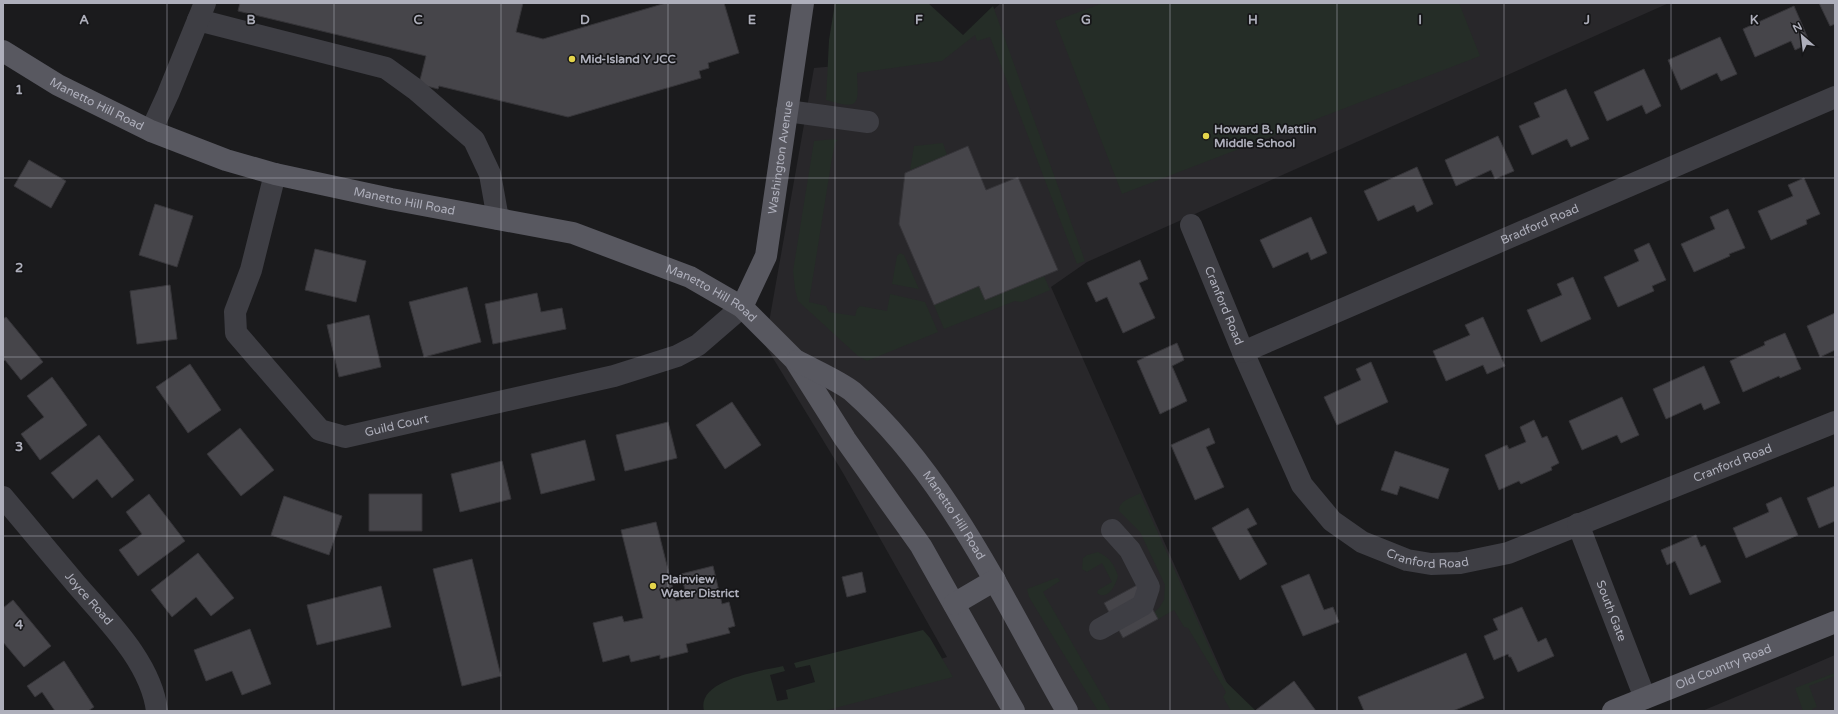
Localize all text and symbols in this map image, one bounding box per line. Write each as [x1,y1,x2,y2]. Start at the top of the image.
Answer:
text: A [79,12,89,28]
text: B [246,12,256,28]
text: C [413,12,423,28]
text: D [580,12,590,28]
text: E [748,12,756,28]
text: F [915,12,923,28]
text: G [1081,12,1091,28]
text: H [1248,12,1258,28]
text: I [1418,12,1422,28]
text: J [1583,12,1590,28]
text: K [1750,12,1759,28]
north arrow [1782,16,1822,56]
text: N [1791,20,1804,35]
place label: Mid-Island Y JCC [580,52,676,66]
marker: Mid-Island Y JCC [567,54,577,64]
street label: Manetto Hill Road [47,75,146,133]
text: 1 [15,82,23,98]
street label: Washington Avenue [765,99,796,215]
place label: Howard B. Mattlin Middle School [1214,122,1317,150]
marker: Howard B. Mattlin Middle School [1201,131,1211,141]
street label: Manetto Hill Road [352,184,456,218]
street label: Bradford Road [1498,201,1581,247]
text: 2 [15,260,23,276]
street label: Manetto Hill Road [664,262,760,325]
street label: Cranford Road [1202,264,1246,347]
street label: Guild Court [363,411,430,439]
text: 3 [15,439,23,455]
street label: Cranford Road [1691,441,1774,485]
street label: Manetto Hill Road [920,468,988,562]
street label: Cranford Road [1384,546,1470,571]
street label: Joyce Road [62,569,116,628]
place label: Plainview Water District [661,572,739,600]
street label: South Gate [1593,578,1630,643]
marker: Plainview Water District [648,581,658,591]
text: 4 [15,617,24,633]
street label: Old Country Road [1673,641,1774,692]

